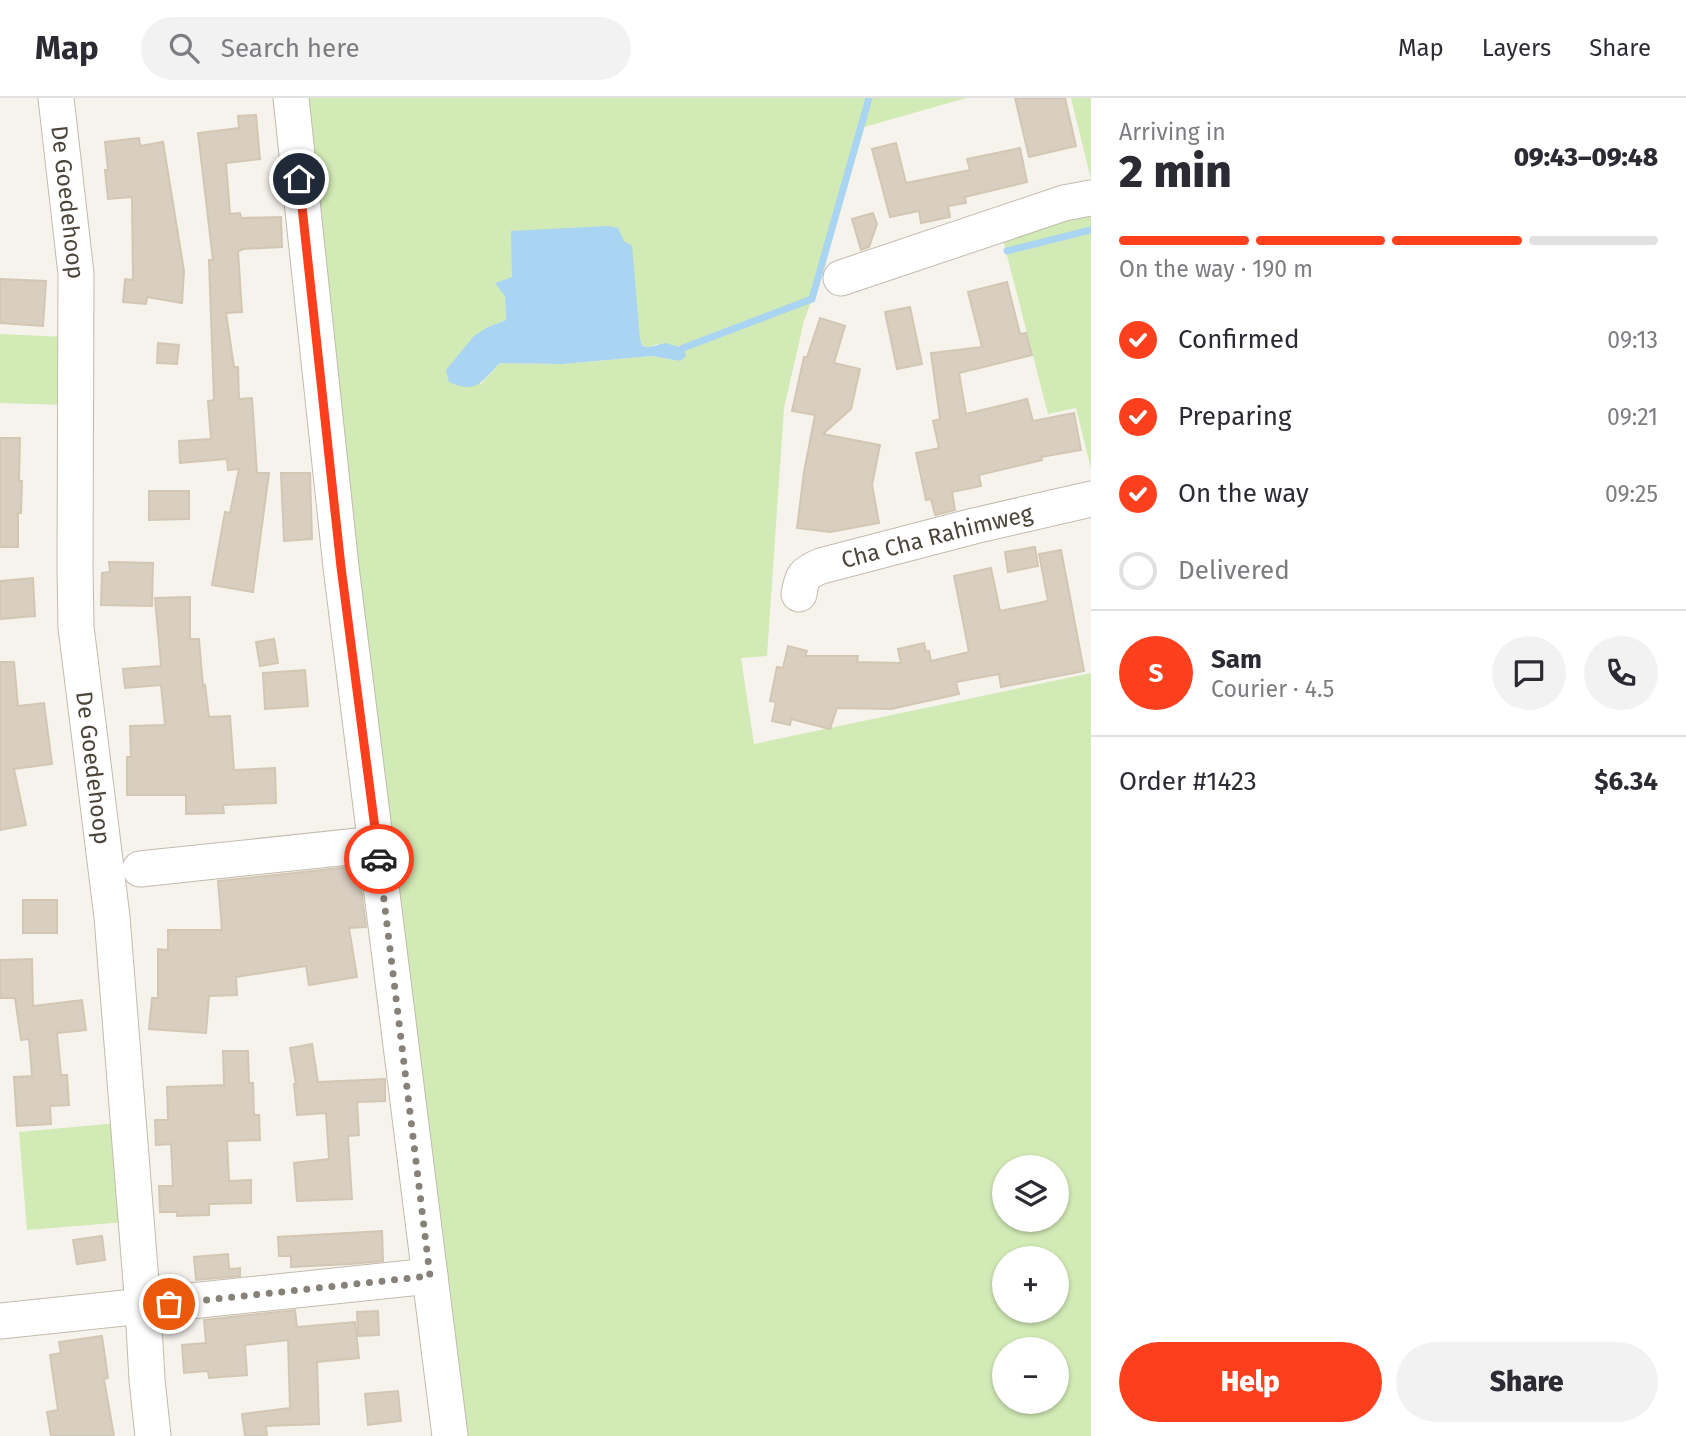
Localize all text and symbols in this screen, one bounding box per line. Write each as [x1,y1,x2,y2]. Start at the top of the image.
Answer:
search box [141,17,631,80]
text: Map [35,28,99,68]
icon: search [165,29,203,67]
text: Search here [221,33,360,64]
text: Map [1398,34,1444,62]
text: Layers [1482,34,1551,62]
text: Share [1589,34,1651,62]
text: Arriving in [1119,118,1226,146]
street label: De Goedehoop [45,124,90,281]
text: 09:43–09:48 [1514,142,1658,173]
text: 2 min [1119,144,1232,199]
pin [269,149,329,209]
icon: home [280,160,318,198]
text: On the way · 190 m [1119,255,1313,283]
icon: check [1119,321,1157,359]
text: Confirmed [1178,324,1299,355]
text: 09:13 [1607,326,1658,354]
icon: check [1119,398,1157,436]
text: Preparing [1178,401,1291,432]
text: 09:21 [1607,403,1658,431]
icon: check [1119,475,1157,513]
text: On the way [1178,478,1309,509]
text: 09:25 [1605,480,1658,508]
street label: Cha Cha Rahimweg [838,499,1035,574]
text: Delivered [1178,555,1290,586]
button: chat [1492,636,1566,710]
button: phone [1584,636,1658,710]
text: Sam [1211,644,1262,675]
text: S [1149,658,1163,689]
text: Courier · 4.5 [1211,675,1334,703]
street label: De Goedehoop [70,689,117,846]
text: Order #1423 [1119,766,1257,797]
text: $6.34 [1594,766,1658,797]
courier [344,824,414,894]
icon: car [360,840,398,878]
map controls [992,1155,1069,1414]
button: layers [992,1155,1069,1232]
button: + [992,1246,1069,1323]
pin [139,1274,199,1334]
icon: bag [150,1285,188,1323]
button: − [992,1337,1069,1414]
button: Help [1119,1342,1382,1422]
button: Share [1396,1342,1658,1422]

